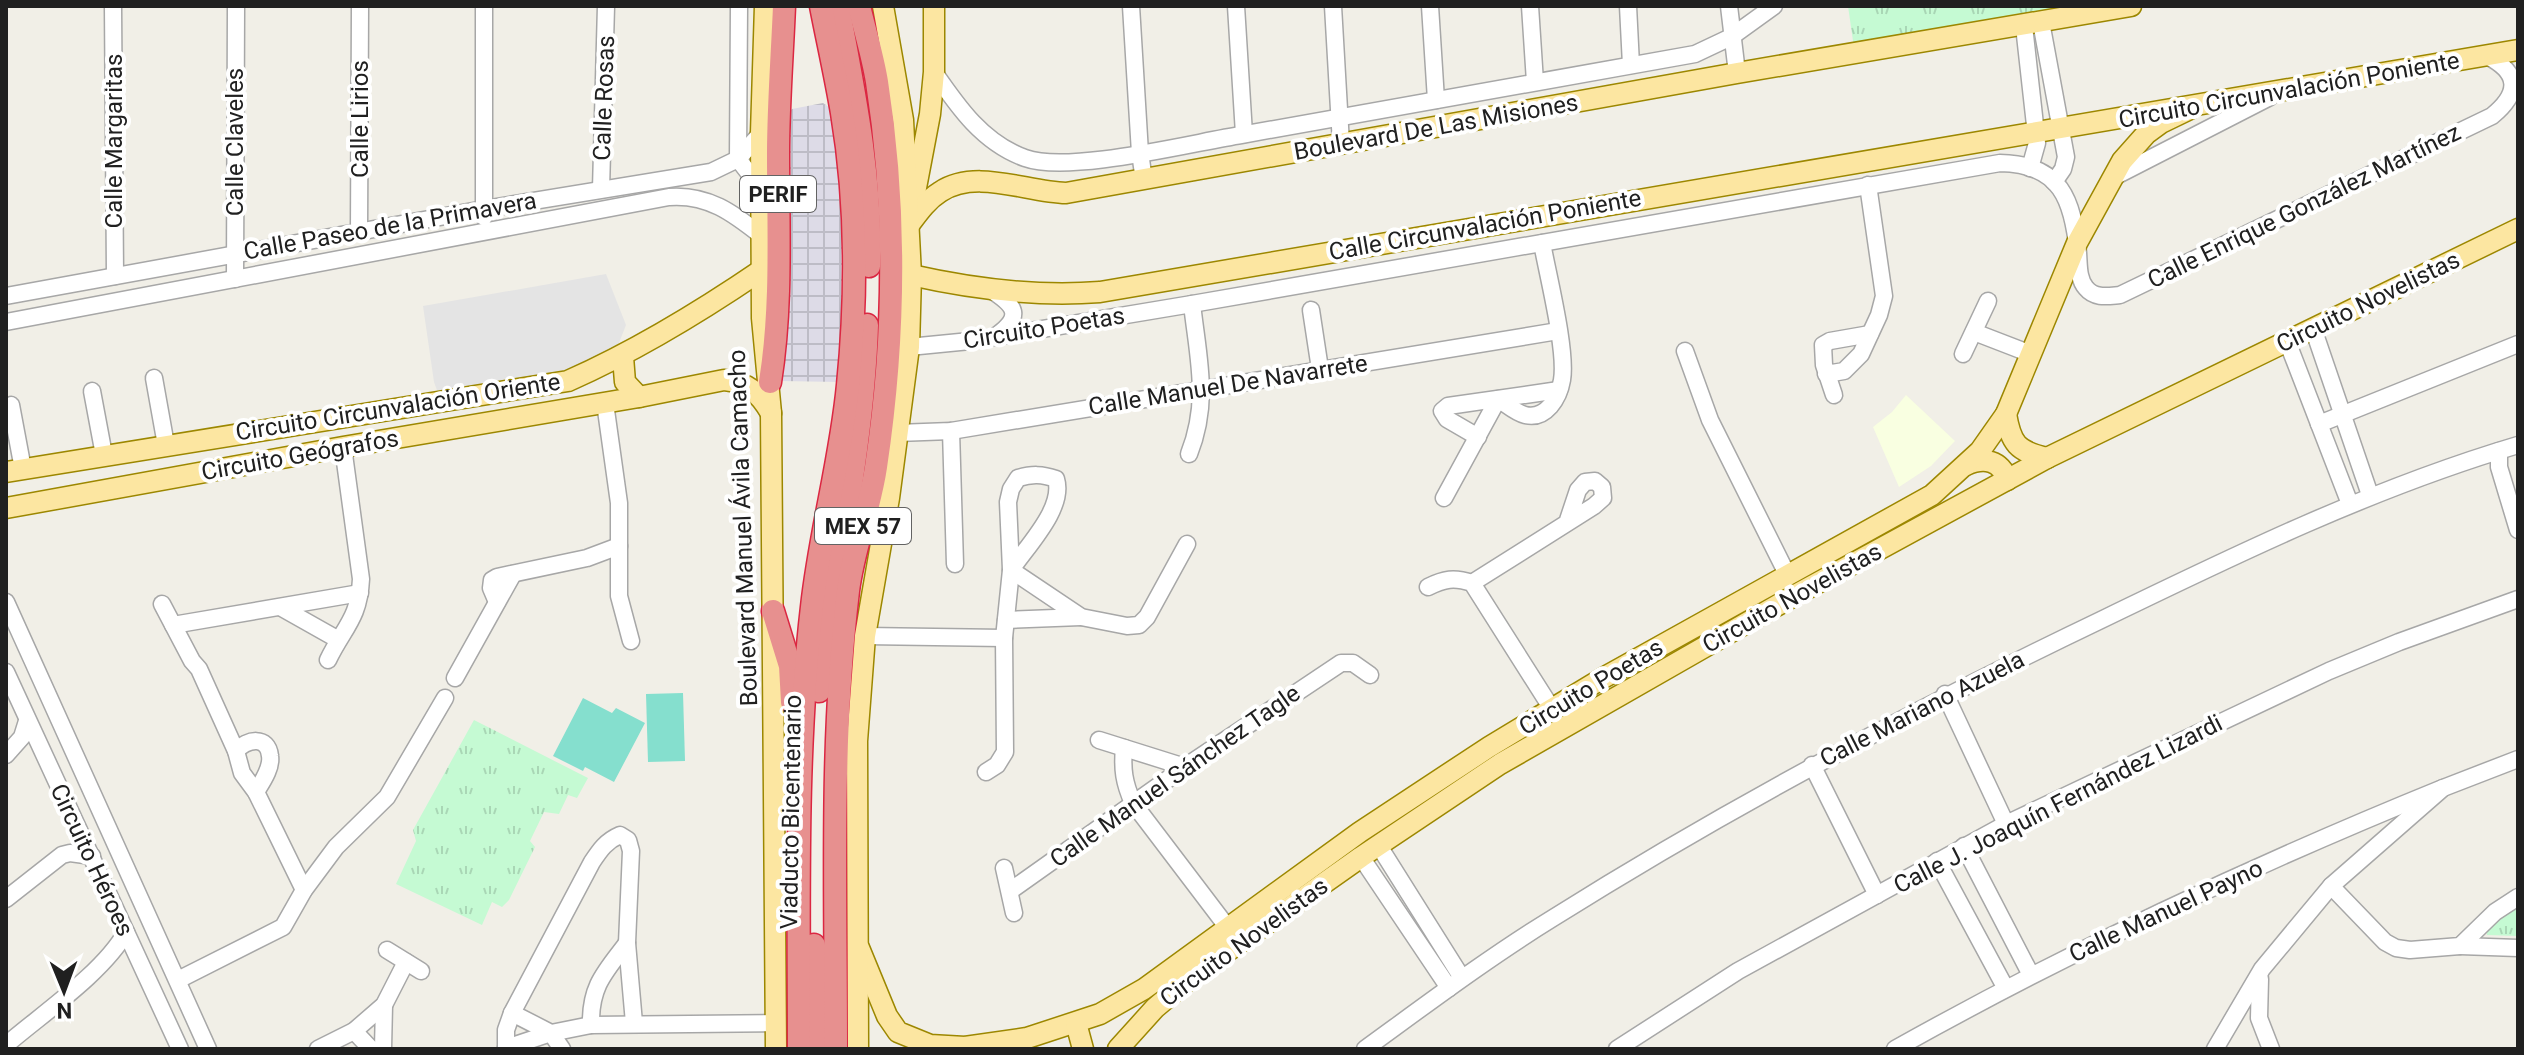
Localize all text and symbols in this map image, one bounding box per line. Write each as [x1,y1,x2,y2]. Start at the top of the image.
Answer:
street label: Calle Rosas [588,35,620,161]
street label: Circuito Circunvalación Poniente [2116,46,2462,134]
street label: Calle Margaritas [100,54,128,228]
street label: Calle Lirios [346,60,374,178]
street label: Calle Claveles [221,68,249,216]
street label: Boulevard De Las Misiones [1292,88,1580,166]
street label: Calle Enrique González Martínez [2143,118,2465,294]
road number: PERIF [740,176,816,212]
street label: Calle Circunvalación Poniente [1327,184,1643,266]
street label: Calle Paseo de la Primavera [241,186,539,266]
street label: Circuito Novelistas [2272,245,2464,359]
street label: Circuito Poetas [961,301,1127,355]
street label: Boulevard Manuel Ávila Camacho [723,349,763,707]
street label: Calle Manuel De Navarrete [1086,349,1370,421]
street label: Circuito Circunvalación Oriente [234,367,562,447]
street label: Circuito Geógrafos [199,424,401,486]
road number: MEX 57 [815,508,911,544]
street label: Circuito Novelistas [1698,537,1886,659]
street label: Circuito Poetas [1514,633,1668,741]
street label: Calle Mariano Azuela [1815,645,2029,773]
street label: Calle Manuel Sánchez Tagle [1045,679,1305,873]
street label: Viaducto Bicentenario [775,694,807,930]
street label: Calle J. Joaquín Fernández Lizardi [1889,709,2227,899]
street label: Circuito Héroes [44,779,140,941]
street label: Calle Manuel Payno [2065,854,2267,968]
street label: Circuito Novelistas [1155,872,1333,1012]
north arrow [24,951,104,1031]
text: N [56,998,72,1023]

